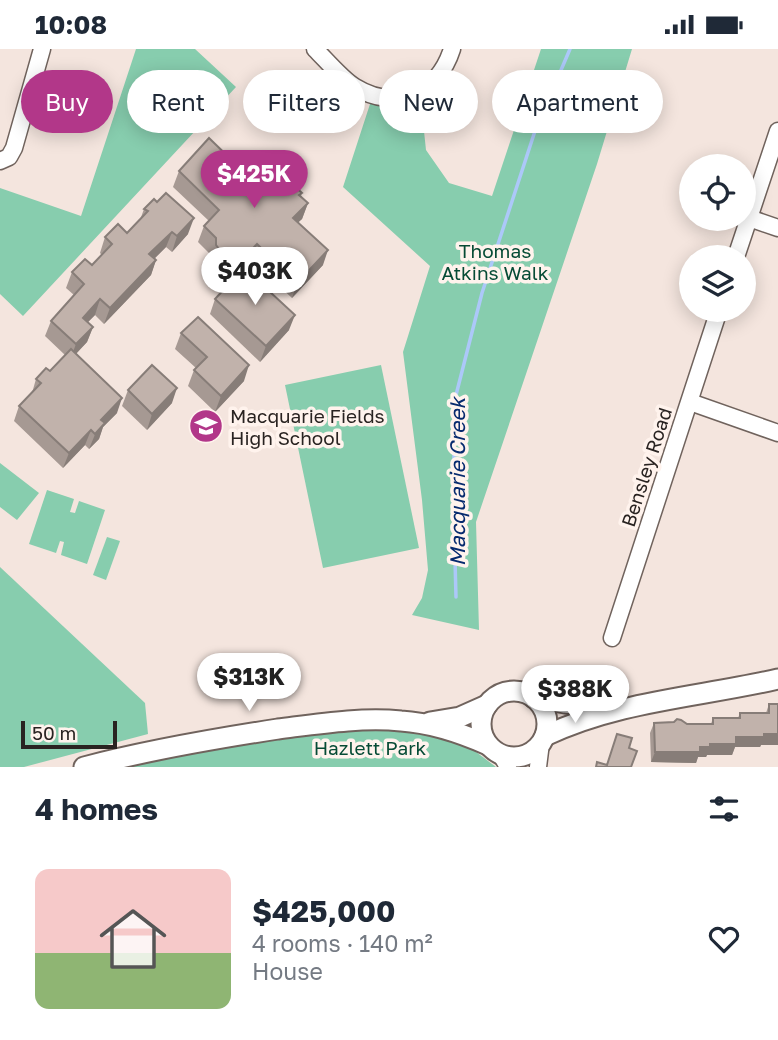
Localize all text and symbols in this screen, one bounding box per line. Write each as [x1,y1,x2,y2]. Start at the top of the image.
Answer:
text: 10:08 [35,9,107,40]
chip: Buy [21,70,113,133]
chip: Rent [127,70,229,133]
chip: Filters [243,70,365,133]
chip: New [379,70,478,133]
chip: Apartment [492,70,663,133]
pin: $425K [205,151,303,210]
map controls [679,154,756,322]
button: locate [679,154,756,231]
text: $425K [217,159,291,187]
park label: Thomas Atkins Walk [442,239,549,284]
button: layers [679,245,756,322]
pin: $403K [206,247,304,307]
text: $403K [217,256,293,284]
water label: Macquarie Creek [444,396,470,566]
place label: Macquarie Fields High School [230,404,385,449]
street label: Bensley Road [616,404,676,530]
school or university icon: Macquarie Fields High School [187,407,225,445]
pin: $313K [200,653,298,713]
text: $313K [213,662,285,690]
pin: $388K [526,665,624,725]
text: $388K [537,674,613,702]
scale bar [21,718,117,750]
text: 50 m [32,721,76,744]
park label: Hazlett Park [314,736,427,759]
icon: filters [705,790,743,828]
text: 4 homes [35,791,158,827]
text: $425,000 [252,893,396,929]
icon: home [91,897,175,981]
icon: heart [705,920,743,958]
text: 4 rooms · 140 m² [252,929,433,957]
text: House [252,957,323,985]

